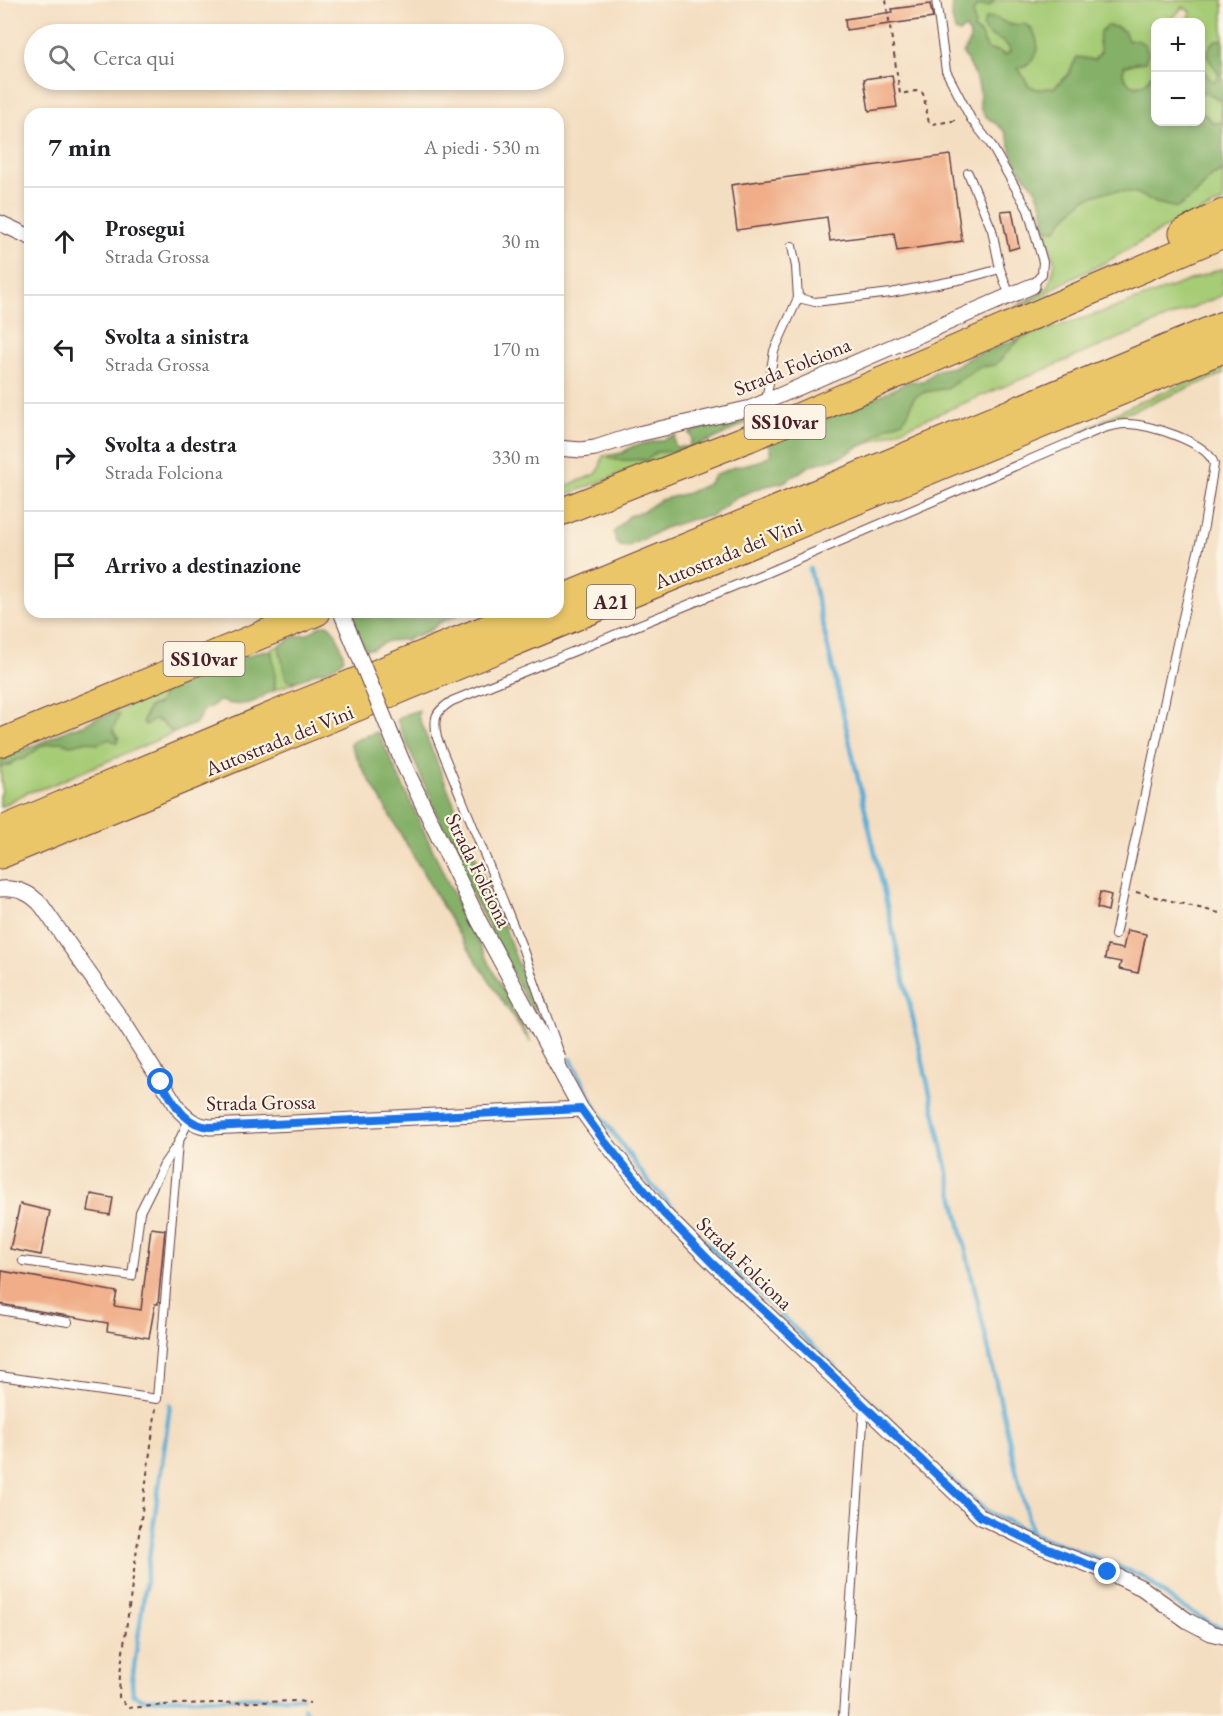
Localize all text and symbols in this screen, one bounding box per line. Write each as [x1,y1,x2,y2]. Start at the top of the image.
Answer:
map controls [1151,18,1205,126]
button: + [1151,18,1205,72]
search box [24,24,564,90]
icon: search [45,41,78,74]
text: Cerca qui [93,43,175,72]
button: − [1151,72,1205,126]
text: 7 min [48,130,111,164]
text: A piedi · 530 m [424,134,540,160]
text: Prosegui [105,214,185,243]
icon: ahead [48,225,81,258]
text: 30 m [501,228,540,254]
text: Strada Grossa [105,243,209,269]
text: Svolta a sinistra [105,322,249,351]
street label: Strada Folciona [730,330,855,402]
icon: left [48,333,81,366]
text: 170 m [492,336,540,362]
text: Strada Grossa [105,351,209,377]
road number: SS10var [744,405,826,439]
text: Svolta a destra [105,430,237,459]
icon: right [48,441,81,474]
text: 330 m [492,444,540,470]
text: Strada Folciona [105,459,223,485]
street label: Autostrada dei Vini [649,511,806,595]
icon: arrive [48,549,81,582]
text: Arrivo a destinazione [105,551,301,580]
road number: A21 [587,585,635,619]
road number: SS10var [164,642,244,676]
street label: Autostrada dei Vini [200,698,357,782]
street label: Strada Folciona [440,808,519,932]
route start [147,1068,173,1094]
street label: Strada Grossa [206,1088,317,1116]
street label: Strada Folciona [691,1210,799,1316]
route end [1094,1558,1120,1584]

